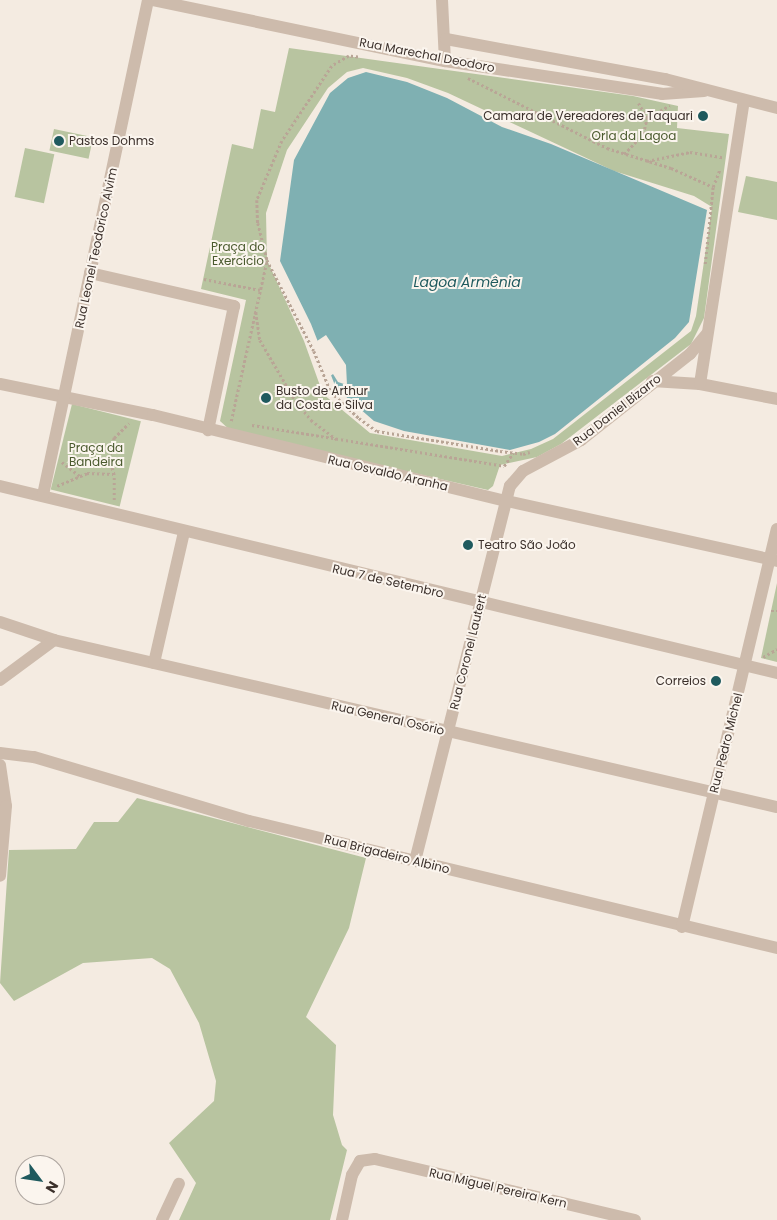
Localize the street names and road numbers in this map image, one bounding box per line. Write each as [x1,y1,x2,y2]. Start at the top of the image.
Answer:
street label: Rua Marechal Deodoro [358,35,496,75]
street label: Rua Leonel Teodorico Alvim [72,166,120,330]
street label: Rua Daniel Bizarro [570,371,664,449]
street label: Rua Osvaldo Aranha [326,452,450,494]
street label: Rua 7 de Setembro [331,561,445,601]
street label: Rua Coronel Lautert [447,593,489,711]
street label: Rua Pedro Michel [707,691,745,795]
street label: Rua General Osório [330,698,446,738]
street label: Rua Brigadeiro Albino [323,831,451,877]
street label: Rua Miguel Pereira Kern [428,1165,568,1211]

